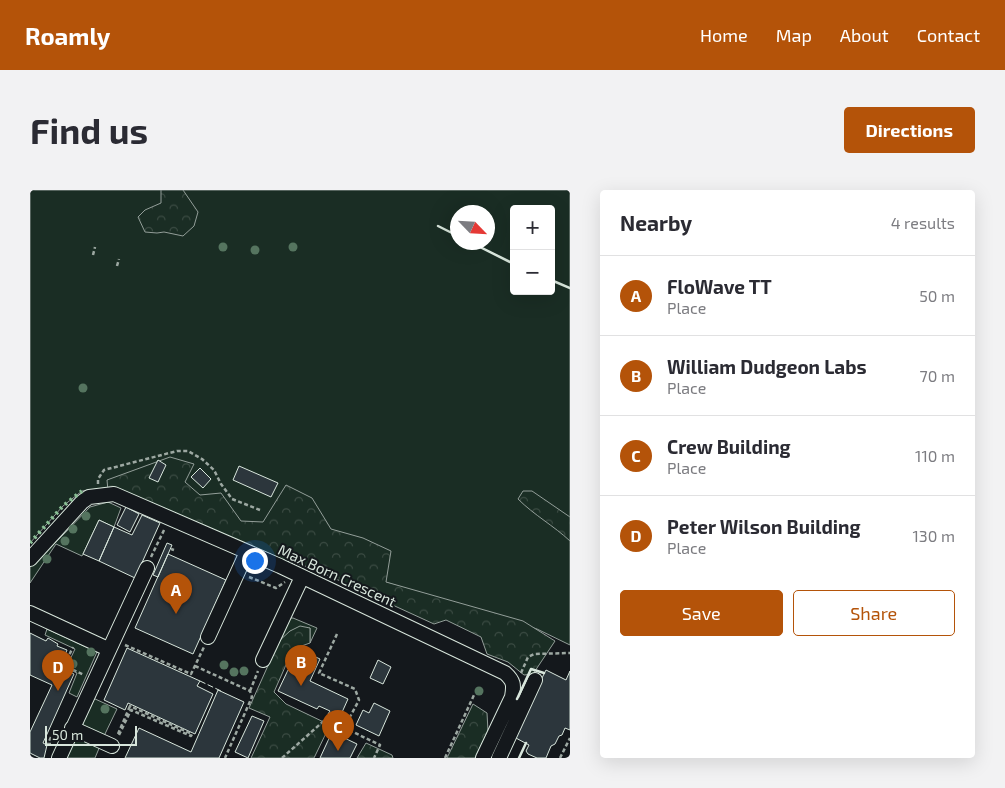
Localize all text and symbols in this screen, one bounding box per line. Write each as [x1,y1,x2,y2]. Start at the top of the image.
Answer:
text: Roamly [25,21,110,50]
text: Home [700,24,748,46]
text: Map [776,24,812,46]
text: About [840,24,889,46]
text: Contact [917,24,980,46]
button: Directions [844,107,975,153]
text: Find us [30,109,148,151]
north arrow [450,205,495,250]
map controls [510,205,555,295]
button: + [510,205,555,250]
text: Nearby [620,210,692,235]
text: 4 results [891,213,955,232]
button: − [510,250,555,295]
text: FloWave TT [667,275,772,298]
text: A [631,286,641,305]
text: 50 m [919,286,955,305]
text: Place [667,298,706,317]
text: William Dudgeon Labs [667,355,867,378]
text: B [631,366,641,385]
text: 70 m [920,366,955,385]
text: Place [667,378,706,397]
text: Crew Building [667,435,791,458]
text: C [631,446,641,465]
text: 110 m [915,446,955,465]
text: Place [667,458,706,477]
text: Peter Wilson Building [667,515,860,538]
text: D [631,526,641,545]
text: 130 m [913,526,955,545]
text: Place [667,538,706,557]
street label: Max Born Crescent [275,540,400,610]
your location [242,548,268,574]
pin: A [160,573,192,614]
button: Save [620,590,783,636]
button: Share [793,590,955,636]
pin: B [285,645,317,686]
pin: D [42,650,74,691]
pin: C [322,710,354,751]
scale bar [45,723,138,746]
text: 50 m [52,726,83,743]

